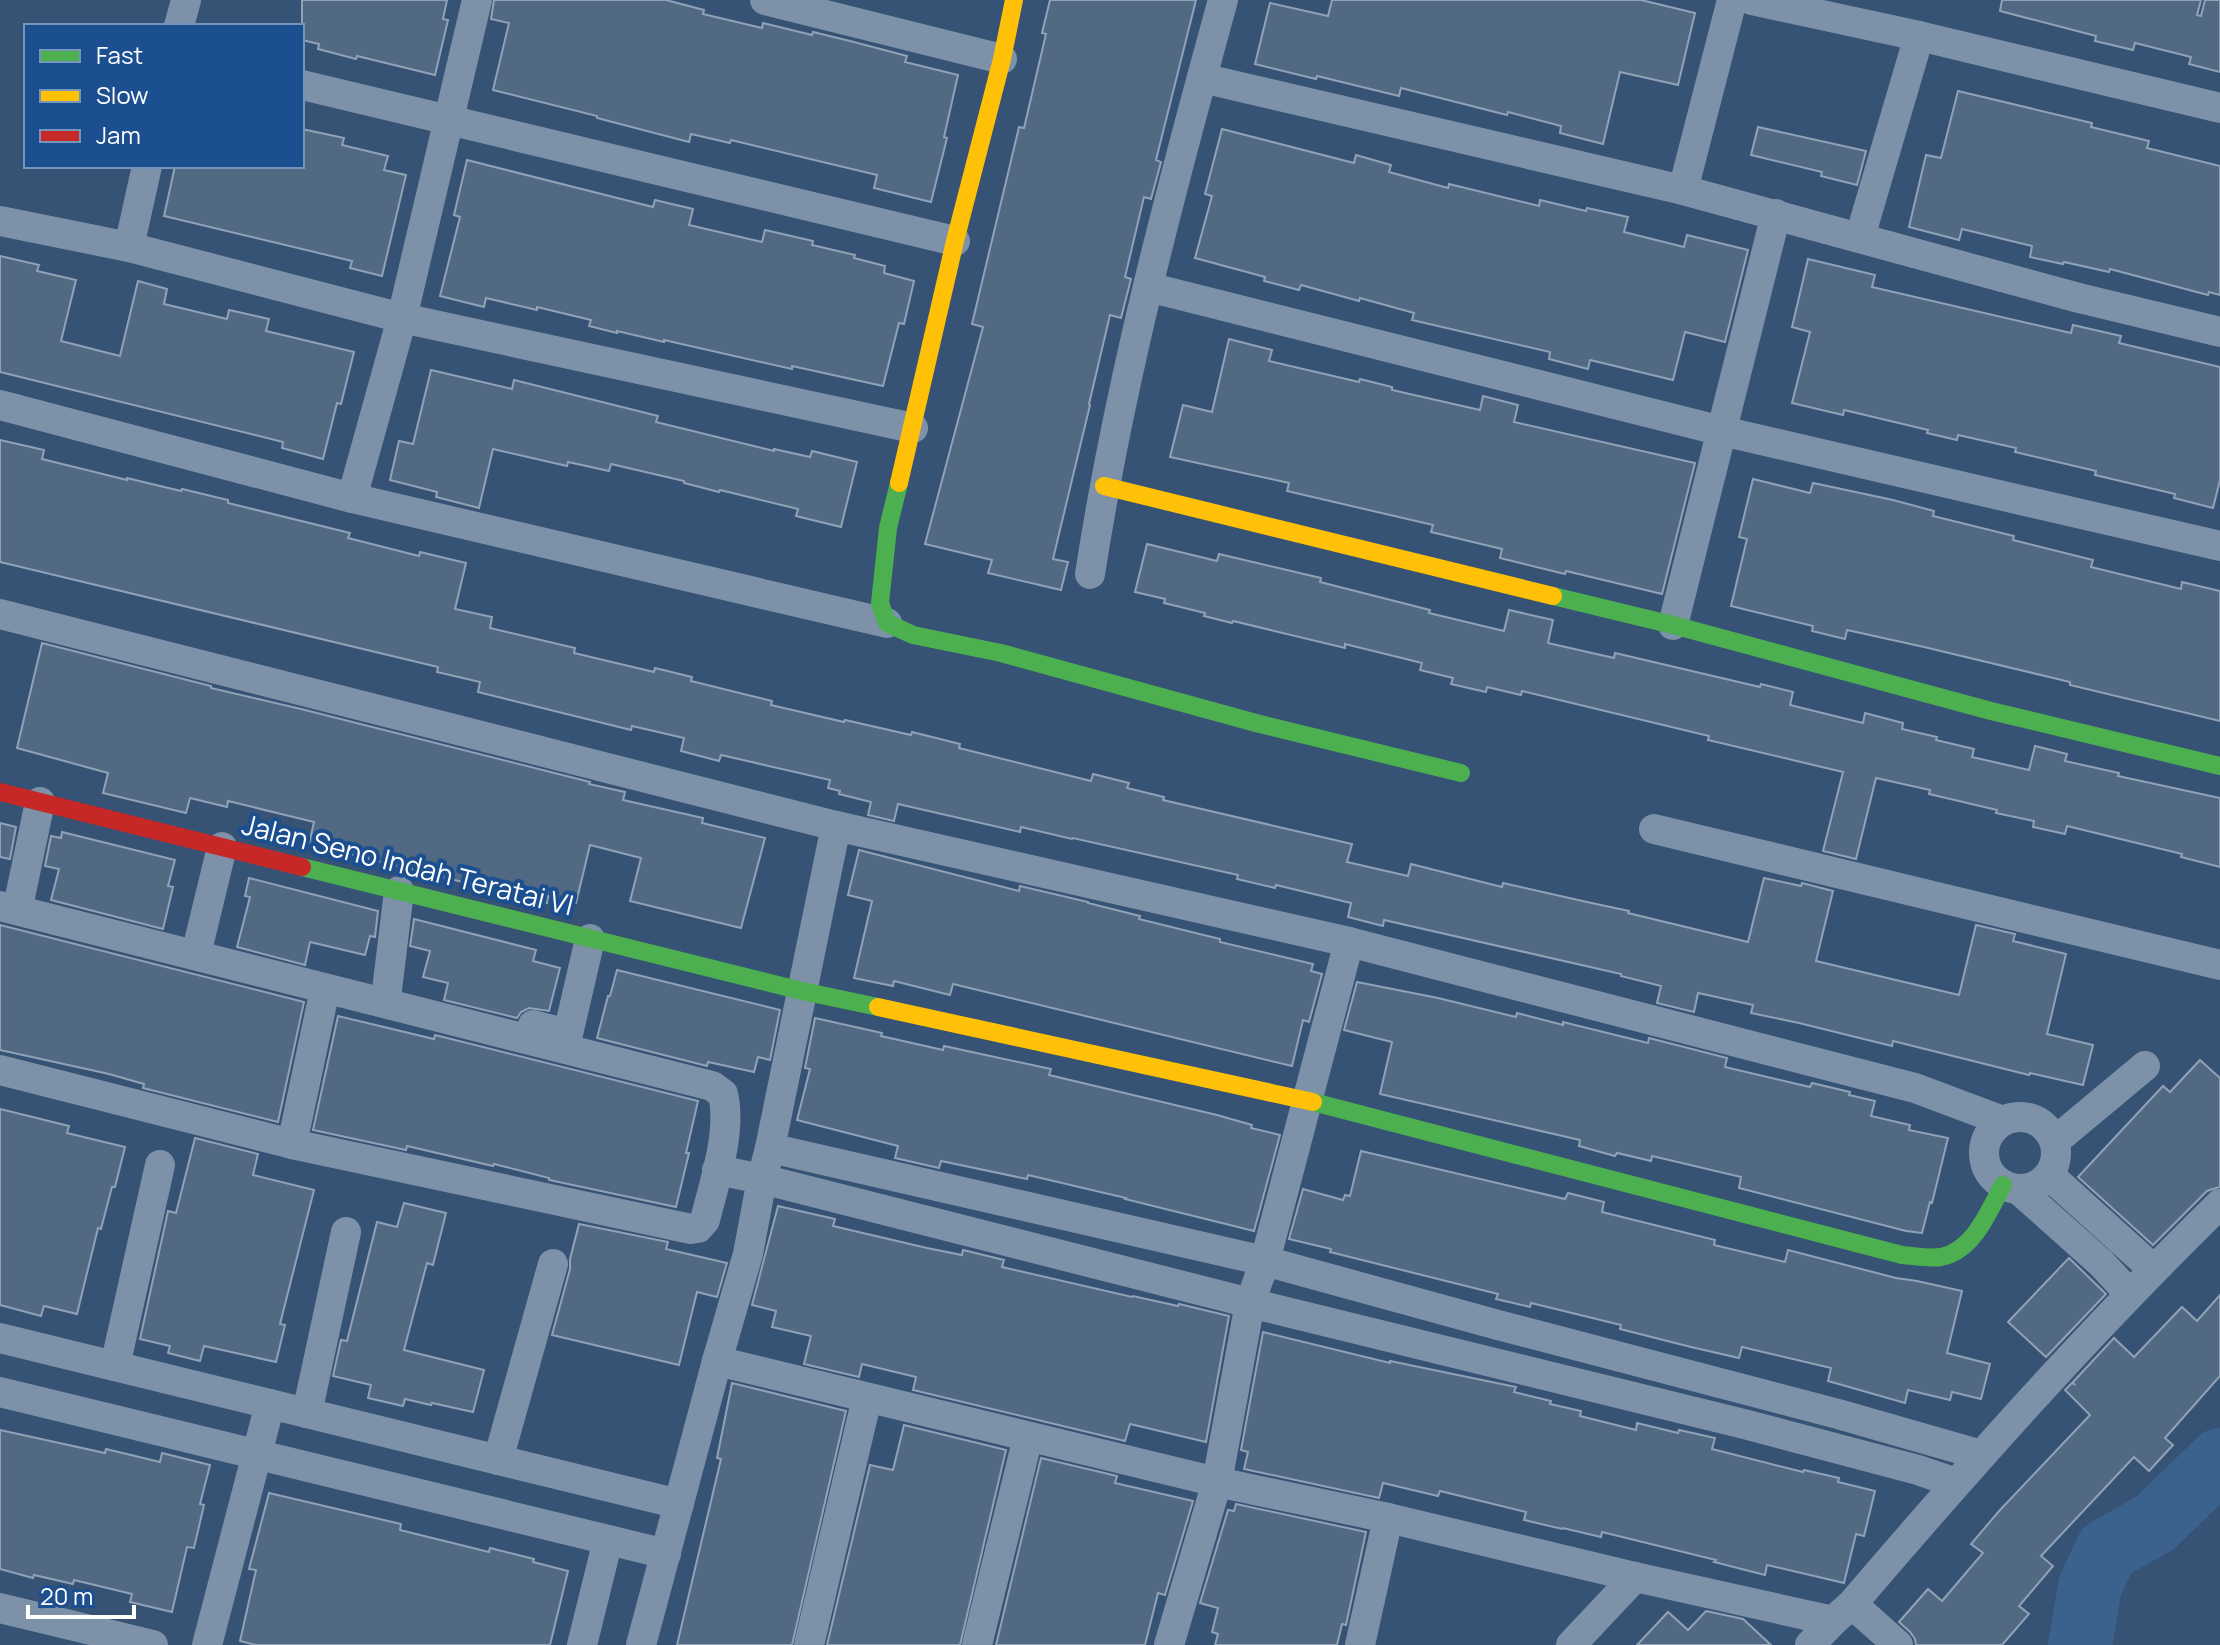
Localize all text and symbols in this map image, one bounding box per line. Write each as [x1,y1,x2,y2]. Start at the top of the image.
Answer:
legend [24,24,304,168]
text: Fast [96,38,143,71]
text: Slow [96,78,149,111]
text: Jam [96,118,141,151]
street label: Jalan Seno Indah Teratai VI [238,804,578,924]
scale bar [28,1569,134,1619]
text: 20 m [40,1579,93,1612]

